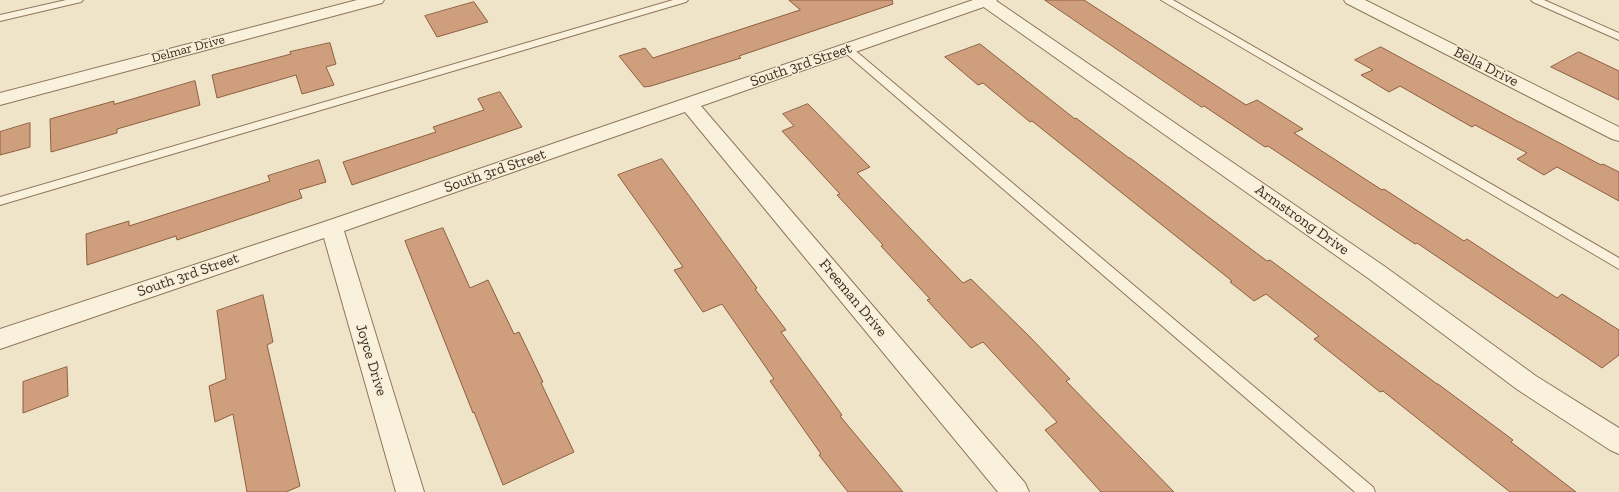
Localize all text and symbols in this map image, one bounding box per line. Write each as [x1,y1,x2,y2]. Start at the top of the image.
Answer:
street label: Delmar Drive [150,32,226,66]
street label: South 3rd Street [748,39,854,91]
street label: Bella Drive [1451,43,1521,91]
street label: South 3rd Street [442,145,548,197]
street label: Armstrong Drive [1252,181,1352,259]
street label: South 3rd Street [135,249,241,301]
street label: Freeman Drive [815,255,891,341]
street label: Joyce Drive [352,322,390,398]

